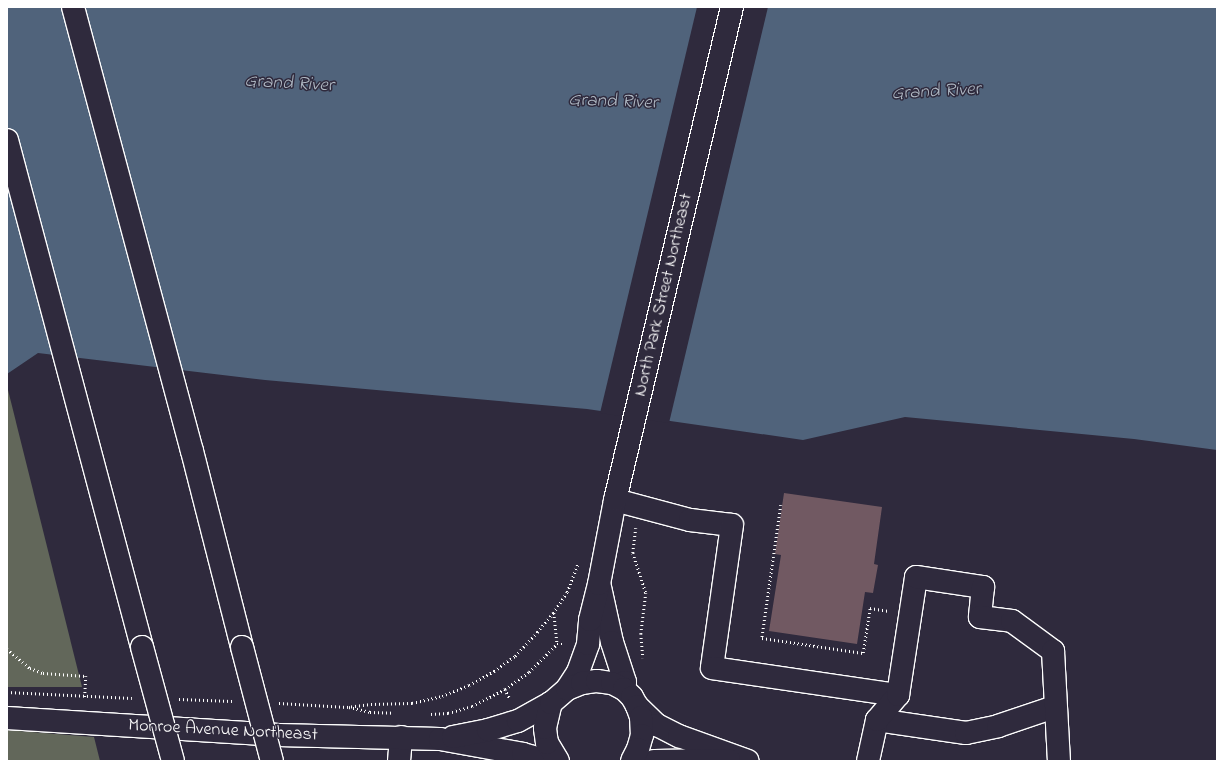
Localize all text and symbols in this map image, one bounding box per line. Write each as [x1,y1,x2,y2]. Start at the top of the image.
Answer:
water label: Grand River [244,70,334,98]
water label: Grand River [891,78,981,106]
water label: Grand River [568,89,658,115]
street label: North Park Street Northeast [630,191,698,399]
street label: Monroe Avenue Northeast [128,715,318,747]

